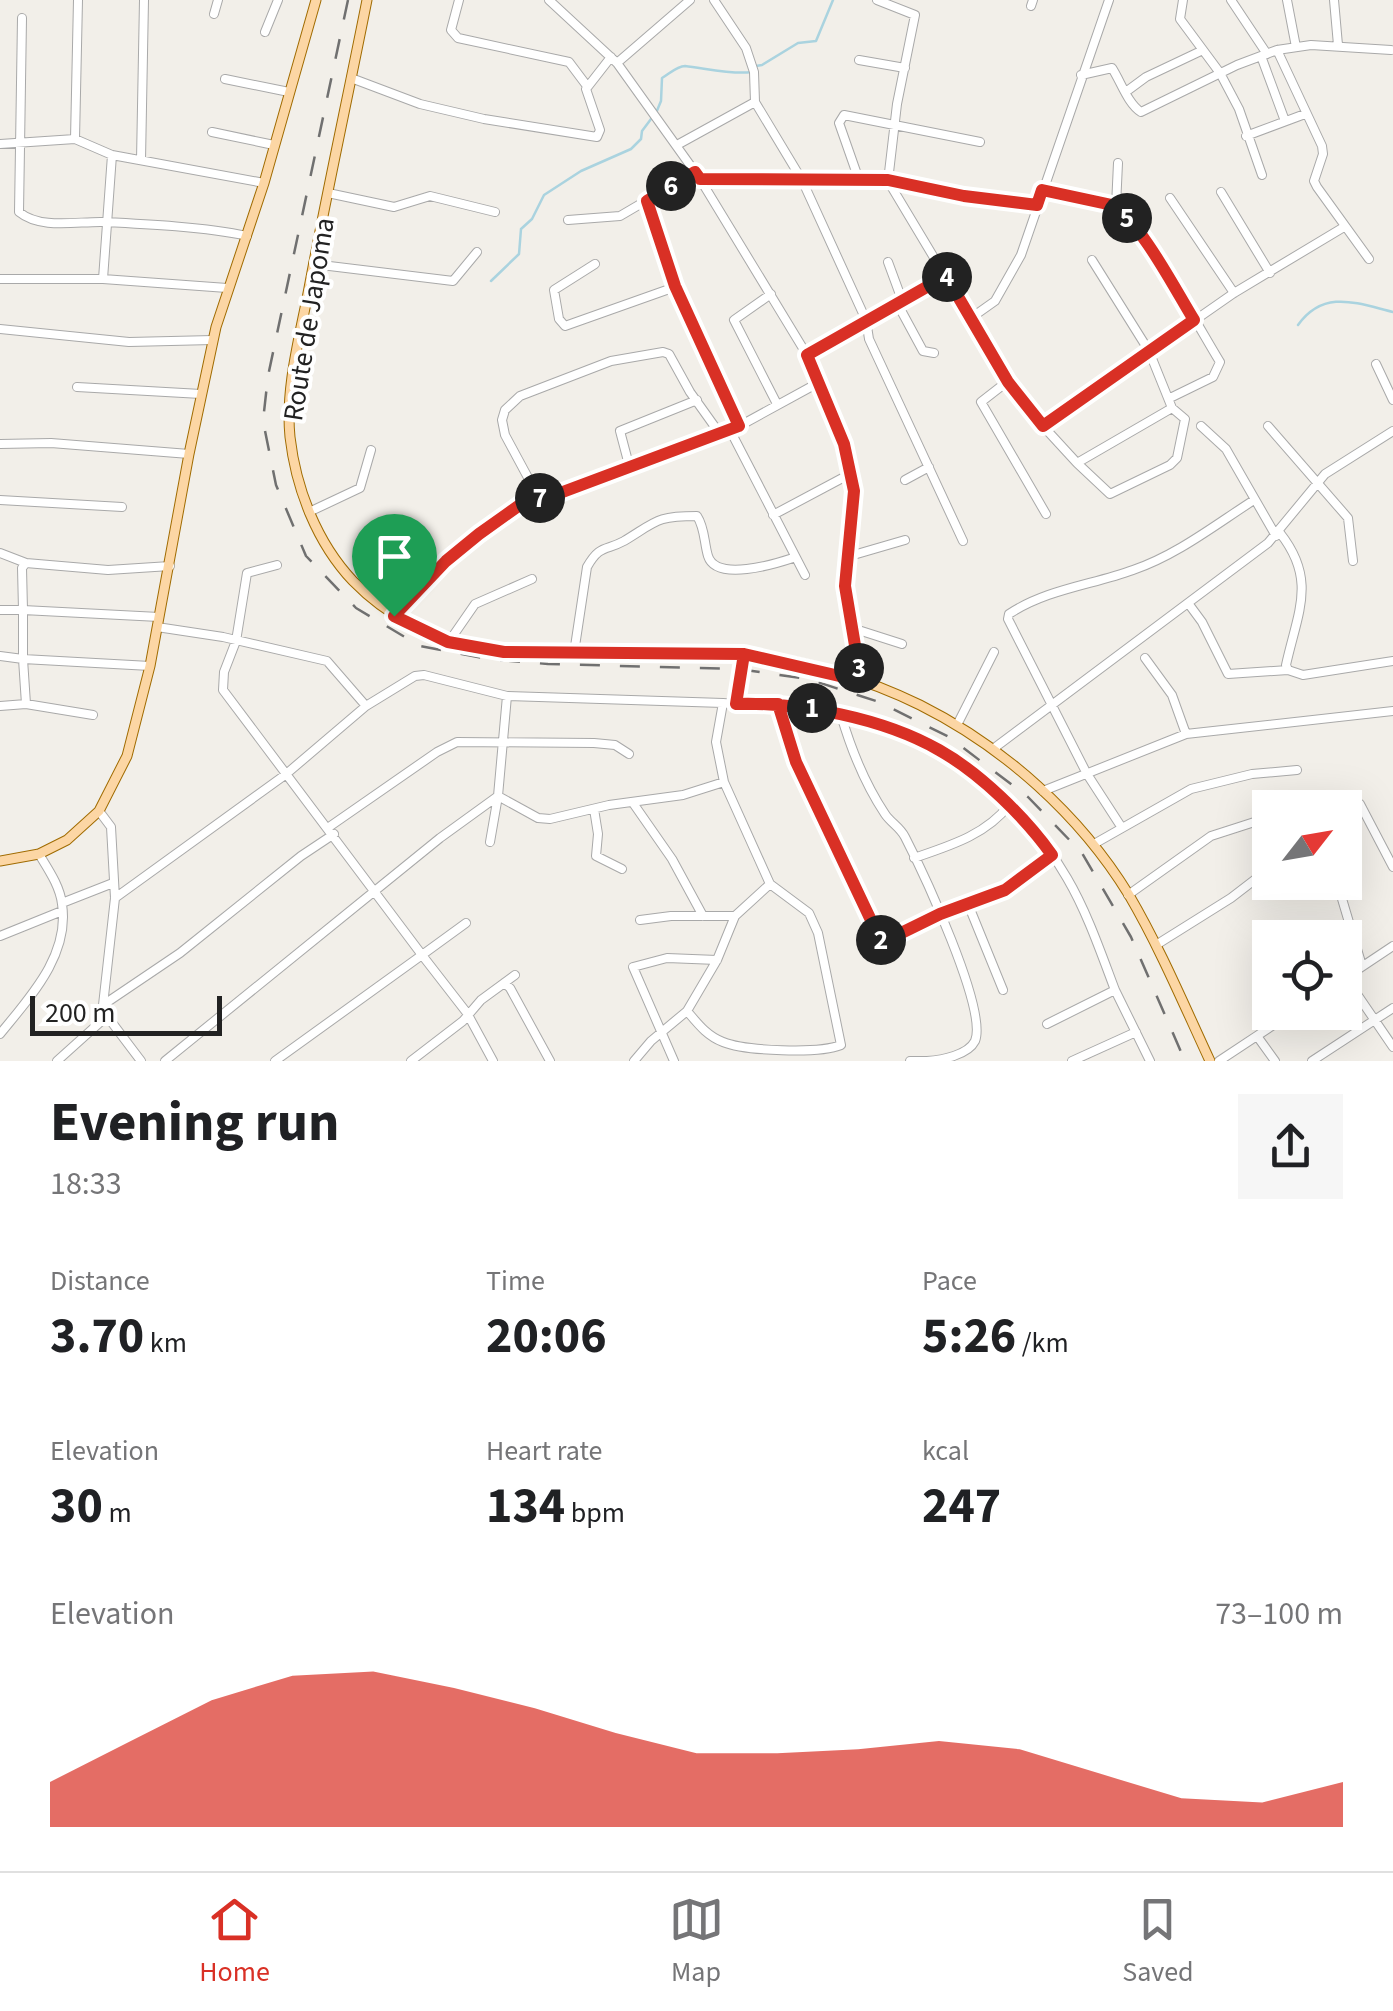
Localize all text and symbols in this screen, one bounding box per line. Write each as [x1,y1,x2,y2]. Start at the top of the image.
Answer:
pin: 6 [646,161,696,211]
text: 6 [664,166,678,206]
pin: 5 [1102,193,1152,243]
text: 5 [1120,198,1134,238]
street label: Route de Japoma [273,215,345,424]
pin: 4 [922,252,972,302]
text: 4 [940,257,954,297]
pin: 7 [515,473,565,523]
text: 7 [533,478,547,518]
pin [352,514,437,617]
icon: arrive [367,529,422,584]
pin: 3 [834,643,884,693]
text: 3 [852,648,866,688]
pin: 1 [787,683,837,733]
text: 1 [805,688,819,728]
north arrow [1252,790,1362,900]
map controls [1252,790,1362,1030]
pin: 2 [856,915,906,965]
text: 2 [874,920,888,960]
button: locate [1252,920,1362,1030]
scale bar [30,991,222,1036]
text: 200 m [45,993,116,1033]
text: Evening run [50,1084,339,1162]
button: share [1238,1094,1343,1199]
text: 18:33 [50,1161,122,1207]
text: Distance [50,1261,150,1301]
text: Time [486,1261,545,1301]
text: Pace [922,1261,977,1301]
text: 3.70 [50,1301,144,1372]
text: 20:06 [486,1301,607,1372]
text: 5:26 [922,1301,1016,1372]
text: km [144,1323,187,1363]
text: /km [1016,1323,1069,1363]
text: Elevation [50,1431,159,1471]
text: Heart rate [486,1431,602,1471]
text: kcal [922,1431,969,1471]
text: 30 [50,1471,103,1542]
text: 134 [486,1471,565,1542]
text: 247 [922,1471,1001,1542]
text: m [103,1493,132,1533]
text: bpm [565,1493,625,1533]
text: Elevation [50,1591,175,1637]
text: 73–100 m [1215,1591,1343,1637]
tab: Home [199,1892,270,1992]
tab: Map [669,1892,724,1992]
tab: Saved [1122,1892,1194,1992]

